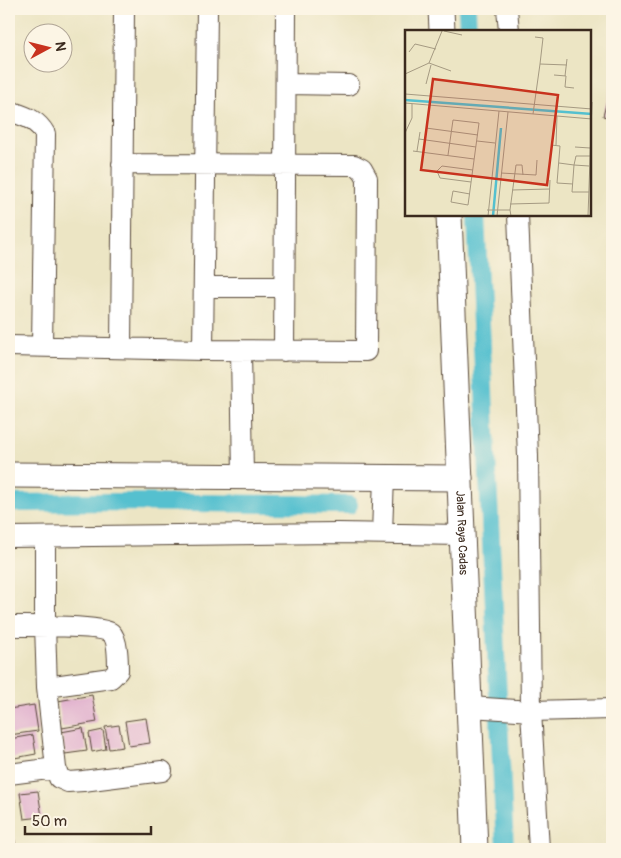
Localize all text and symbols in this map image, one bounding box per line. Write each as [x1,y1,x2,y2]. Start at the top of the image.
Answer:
north arrow [22,22,72,72]
inset map [405,30,591,216]
text: N [51,41,69,52]
street label: Jalan Raya Cadas [452,490,471,576]
scale bar [25,803,151,835]
text: 50 m [32,812,67,831]

